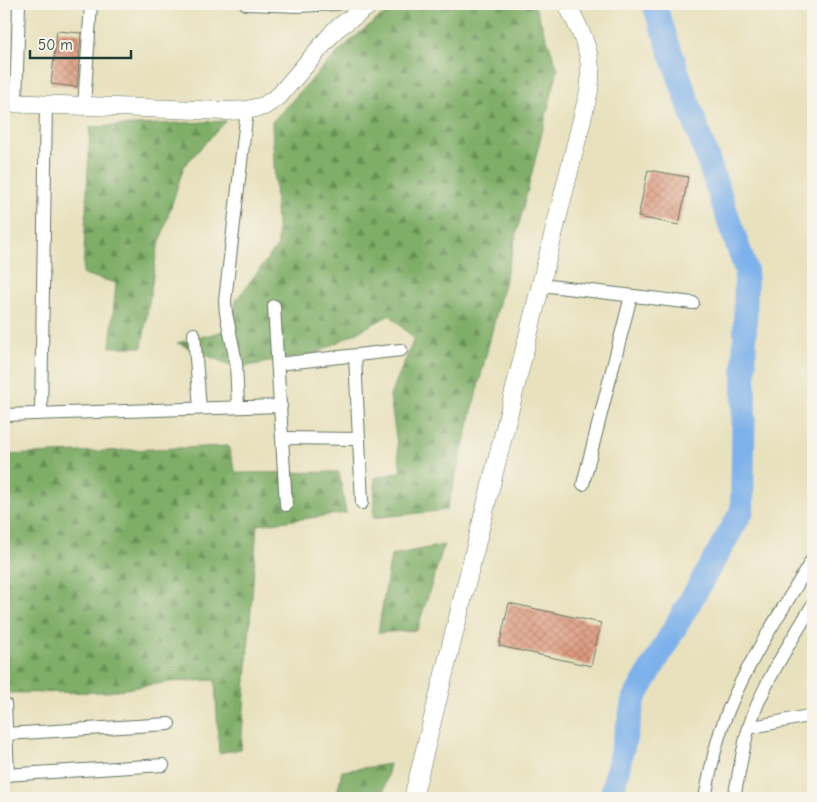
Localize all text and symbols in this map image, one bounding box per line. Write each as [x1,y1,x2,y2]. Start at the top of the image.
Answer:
scale bar [30,28,131,60]
text: 50 m [38,36,73,54]

